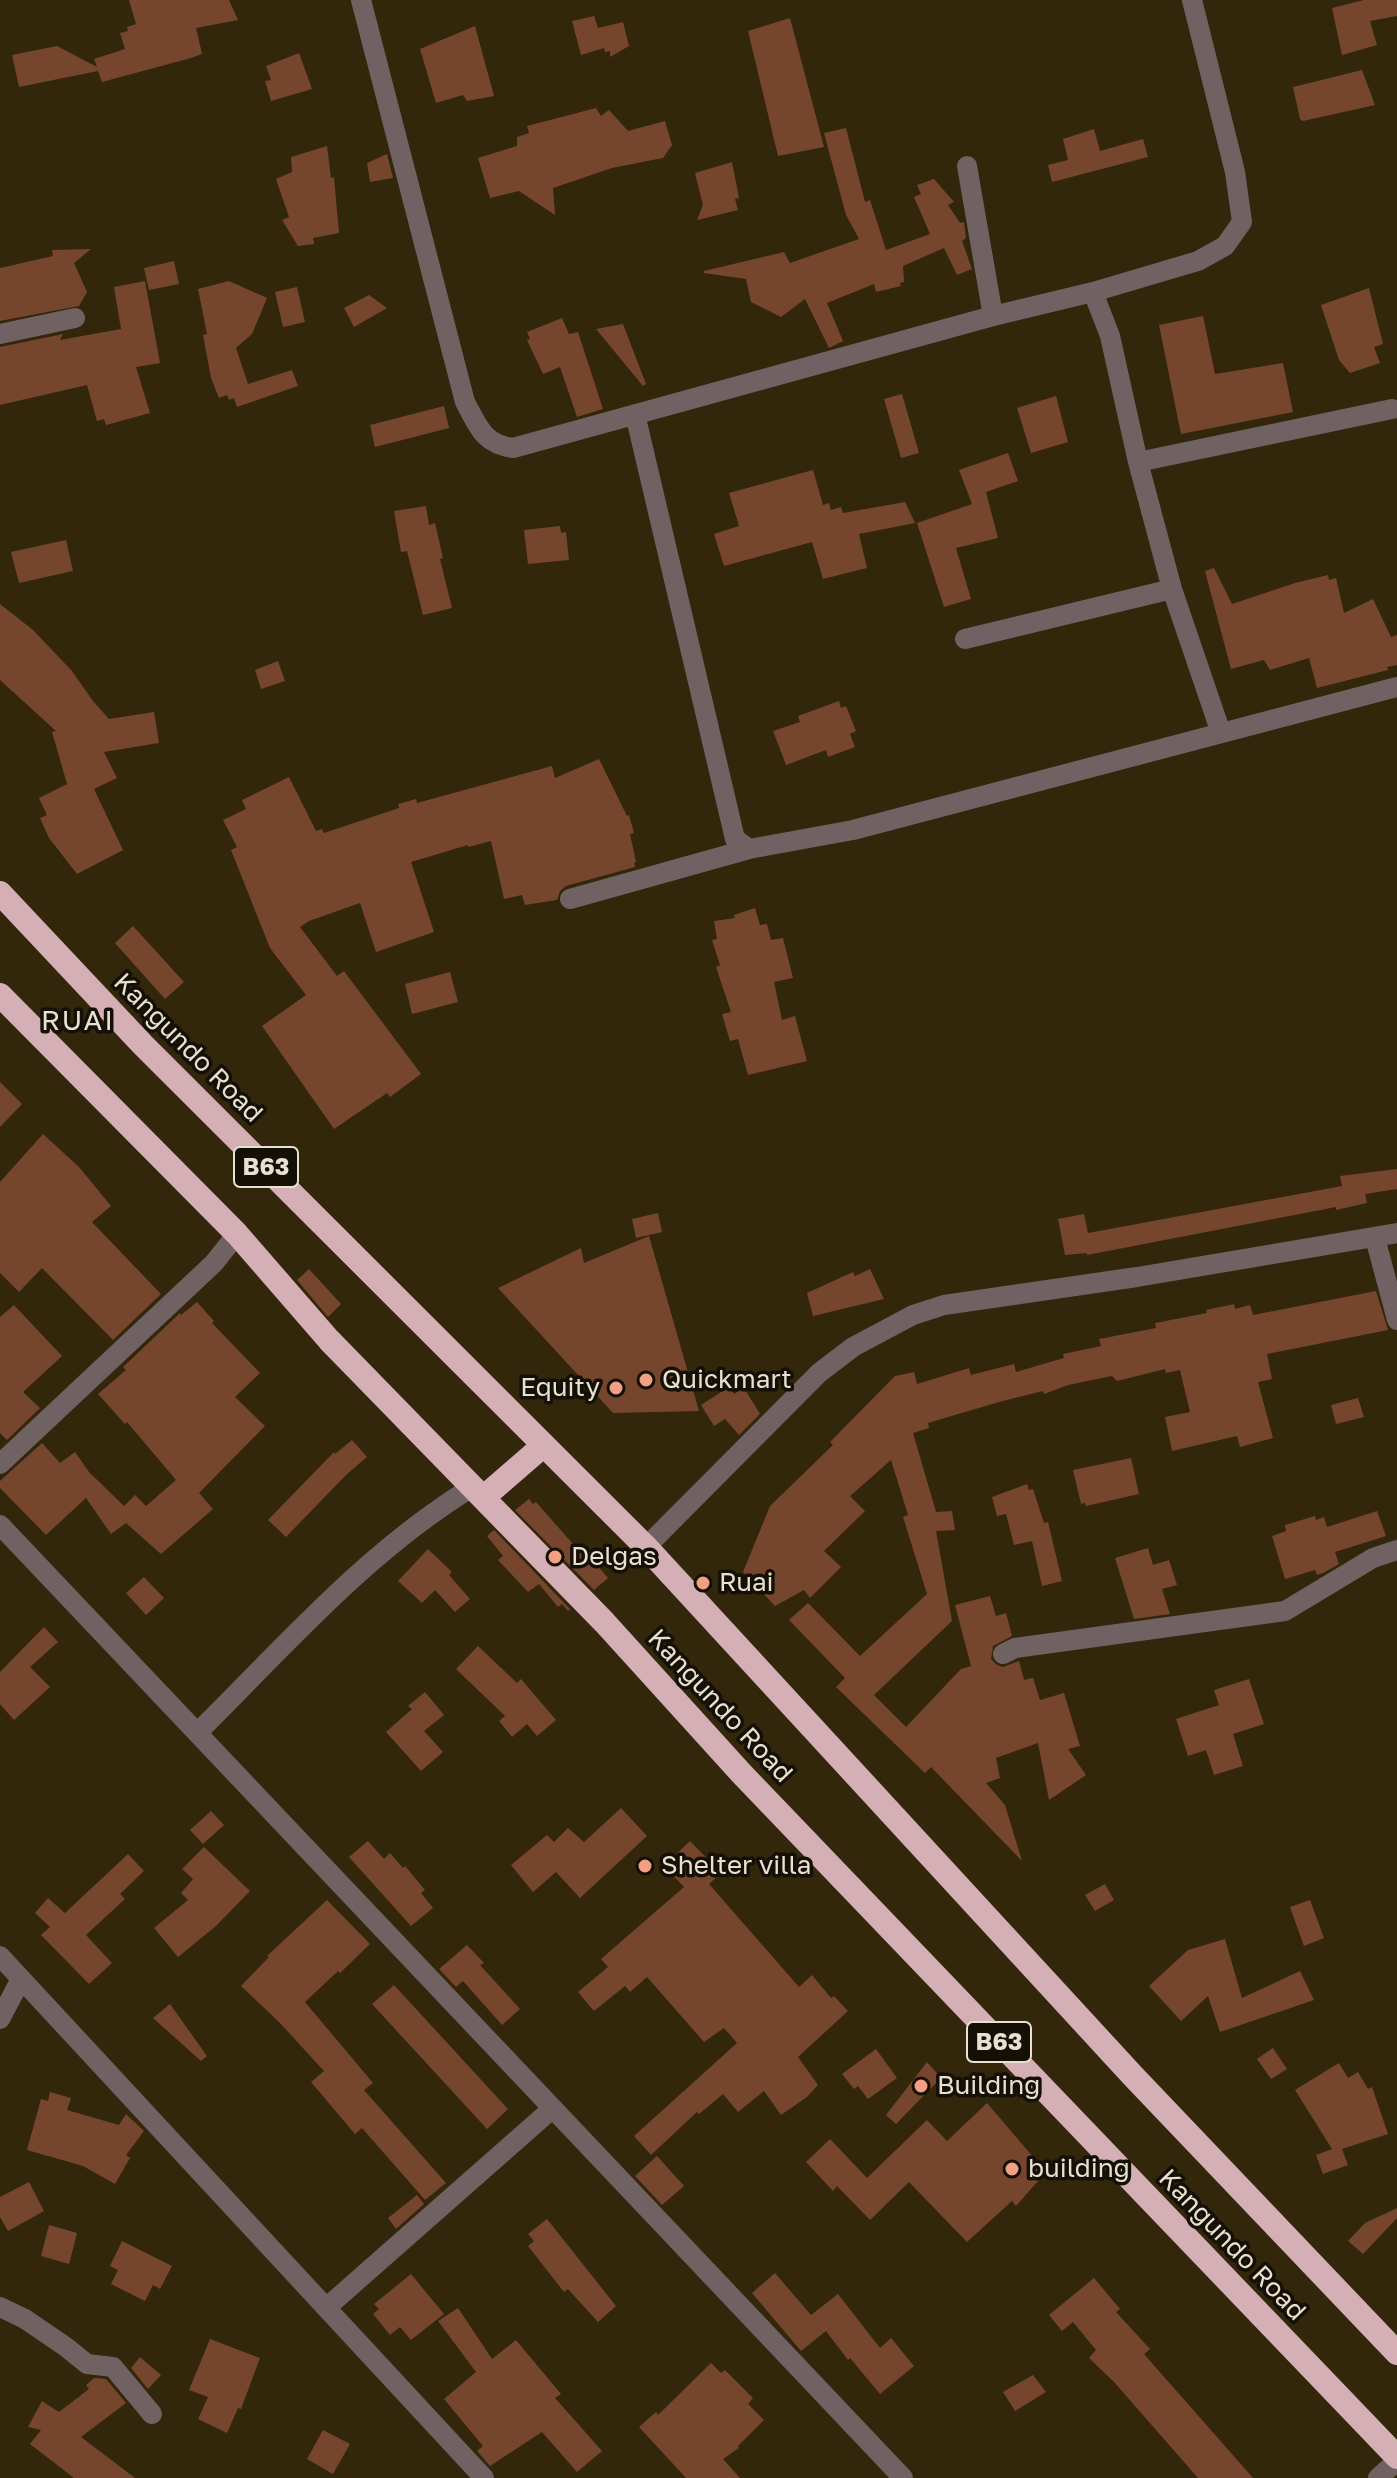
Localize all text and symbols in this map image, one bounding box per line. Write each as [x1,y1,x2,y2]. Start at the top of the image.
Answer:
street label: Kangundo Road [107,967,269,1129]
district label: RUAI [41,1004,115,1038]
road number: B63 [234,1147,298,1187]
place label: Quickmart [662,1364,792,1396]
marker: Quickmart [637,1371,655,1389]
place label: Equity [520,1372,600,1404]
marker: Equity [607,1379,625,1397]
place label: Delgas [571,1541,657,1573]
marker: Delgas [546,1548,564,1566]
place label: Ruai [719,1567,774,1599]
marker: Ruai [694,1574,712,1592]
street label: Kangundo Road [641,1623,799,1789]
place label: Shelter villa [661,1850,811,1882]
marker: Shelter villa [636,1857,654,1875]
road number: B63 [967,2022,1031,2062]
place label: Building [937,2070,1040,2102]
marker: Building [912,2077,930,2095]
place label: building [1028,2153,1130,2185]
marker: building [1003,2160,1021,2178]
street label: Kangundo Road [1152,2163,1312,2327]

